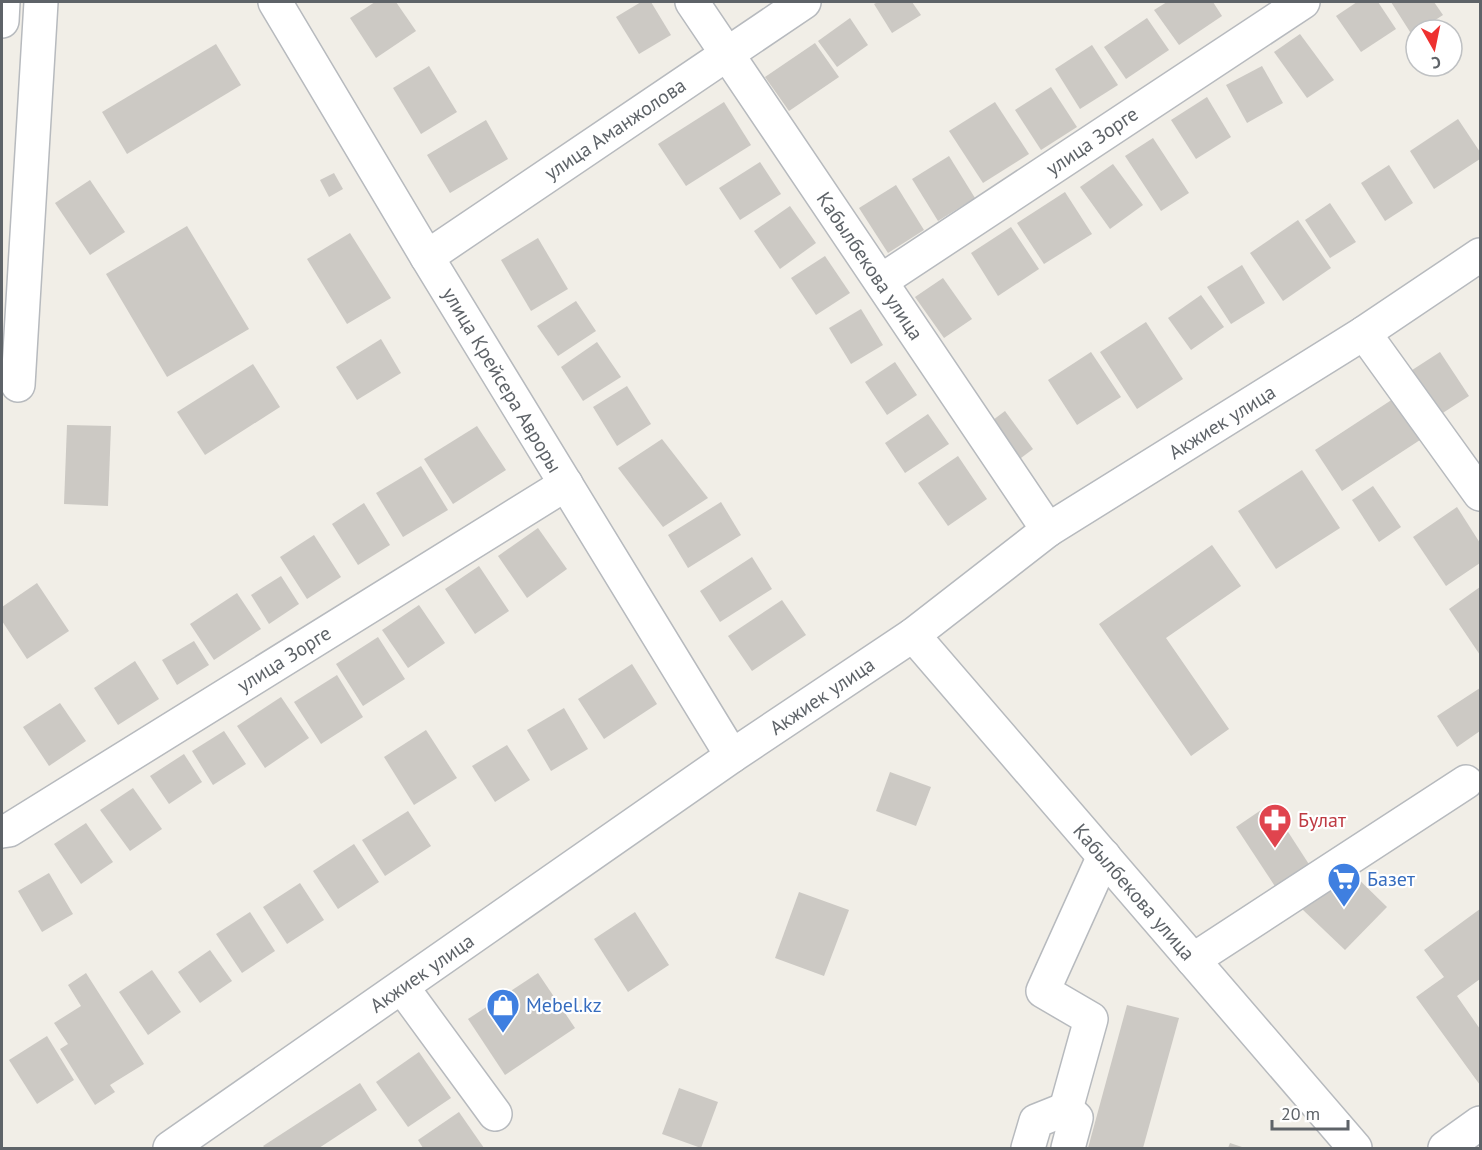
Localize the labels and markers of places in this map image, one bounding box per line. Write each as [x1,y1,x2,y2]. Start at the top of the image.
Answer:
pharmacy icon: Булат [1257,802,1293,849]
place label: Булат [1298,807,1346,833]
supermarket icon: Базет [1326,861,1362,908]
place label: Базет [1367,866,1415,892]
shop icon: Mebel.kz [485,987,521,1034]
place label: Mebel.kz [526,992,602,1018]

